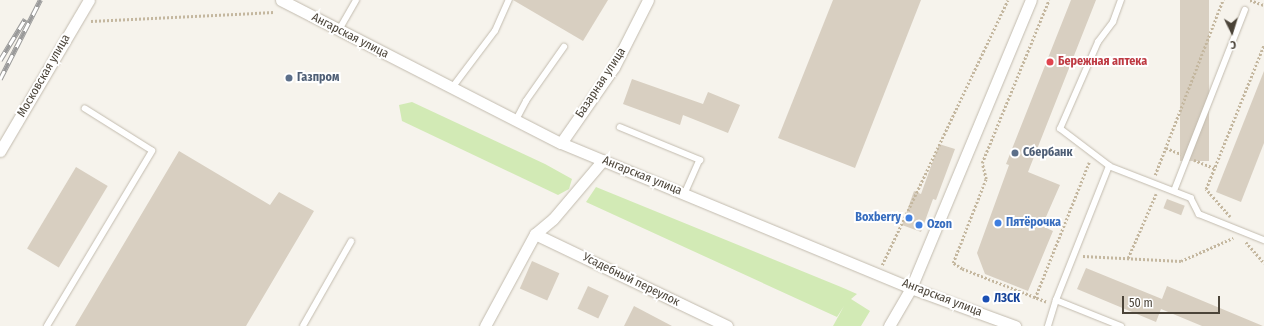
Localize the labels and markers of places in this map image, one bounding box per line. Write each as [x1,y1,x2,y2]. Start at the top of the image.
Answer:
place label: Бережная аптека [1058,55,1147,69]
marker: Бережная аптека [1045,57,1055,67]
place label: Газпром [297,71,339,85]
marker: Газпром [284,73,294,83]
place label: Сбербанк [1023,146,1072,160]
marker: Сбербанк [1010,148,1020,158]
place label: Boxberry [855,211,901,225]
marker: Boxberry [904,213,914,223]
place label: Пятёрочка [1006,216,1061,230]
place label: Ozon [927,218,952,232]
marker: Пятёрочка [993,218,1003,228]
marker: Ozon [914,220,924,230]
place label: ЛЗСК [994,292,1020,306]
marker: ЛЗСК [981,294,991,304]

